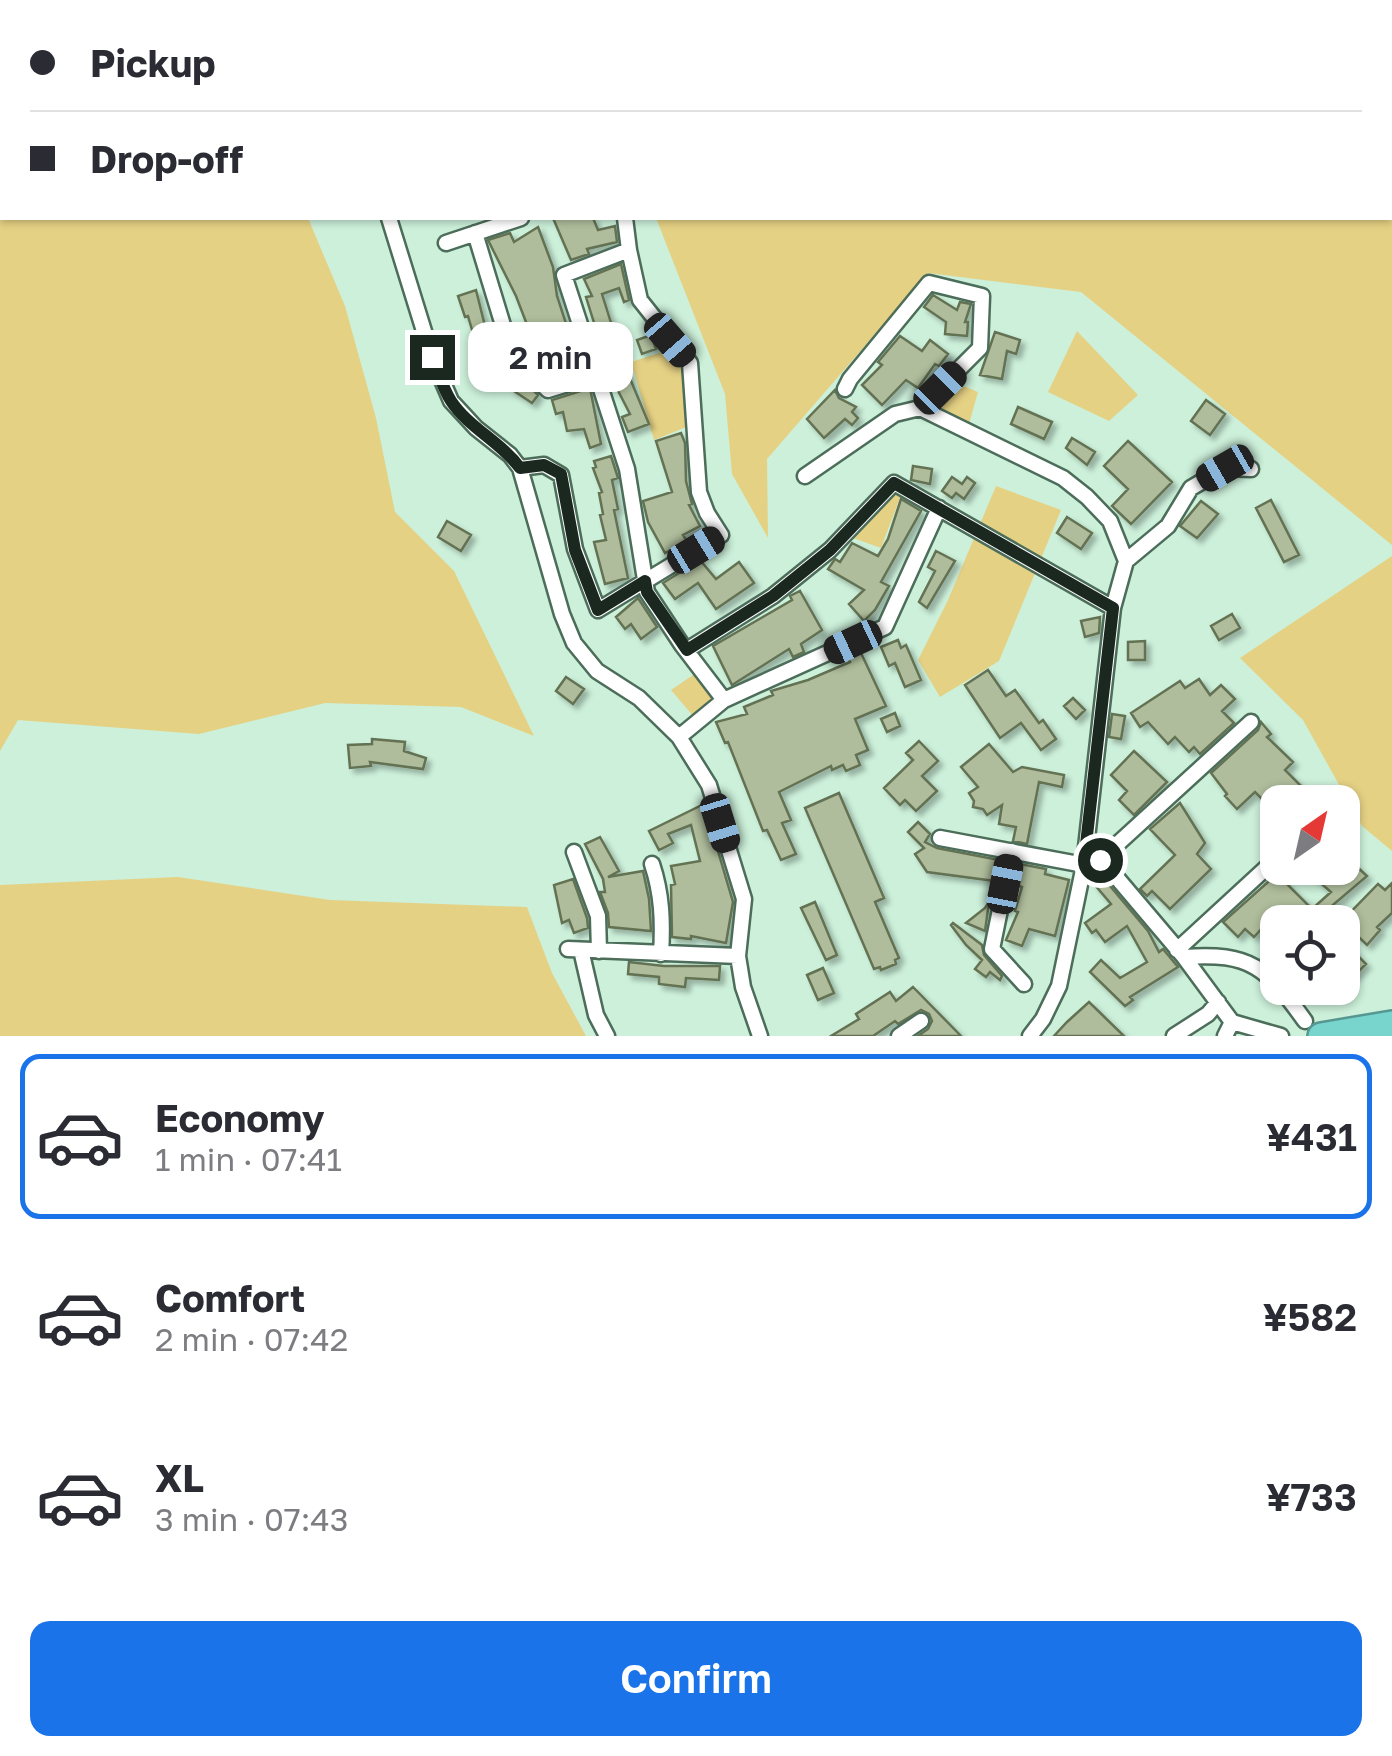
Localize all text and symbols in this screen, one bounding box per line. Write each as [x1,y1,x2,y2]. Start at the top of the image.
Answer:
text: Pickup [90,40,216,85]
text: Drop-off [90,136,243,181]
car [639,308,701,372]
callout: 2 min [467,322,632,392]
route end [410,335,455,380]
text: 2 min [509,338,592,376]
car [908,356,972,420]
car [1192,440,1258,496]
car [663,522,729,578]
car [819,616,887,668]
north arrow [1260,785,1360,885]
map controls [1260,785,1360,1005]
car [697,790,743,856]
route start [1078,838,1123,883]
car [985,852,1025,916]
button: locate [1260,905,1360,1005]
icon: car [35,1092,125,1182]
text: Economy [155,1095,324,1140]
text: ¥431 [1266,1114,1357,1159]
text: 1 min · 07:41 [155,1140,342,1178]
icon: car [35,1272,125,1362]
text: Comfort [155,1275,305,1320]
text: ¥582 [1263,1294,1357,1339]
text: 2 min · 07:42 [155,1320,348,1358]
icon: car [35,1452,125,1542]
text: XL [155,1455,204,1500]
text: ¥733 [1266,1474,1357,1519]
text: 3 min · 07:43 [155,1500,349,1538]
button: Confirm [30,1621,1362,1736]

